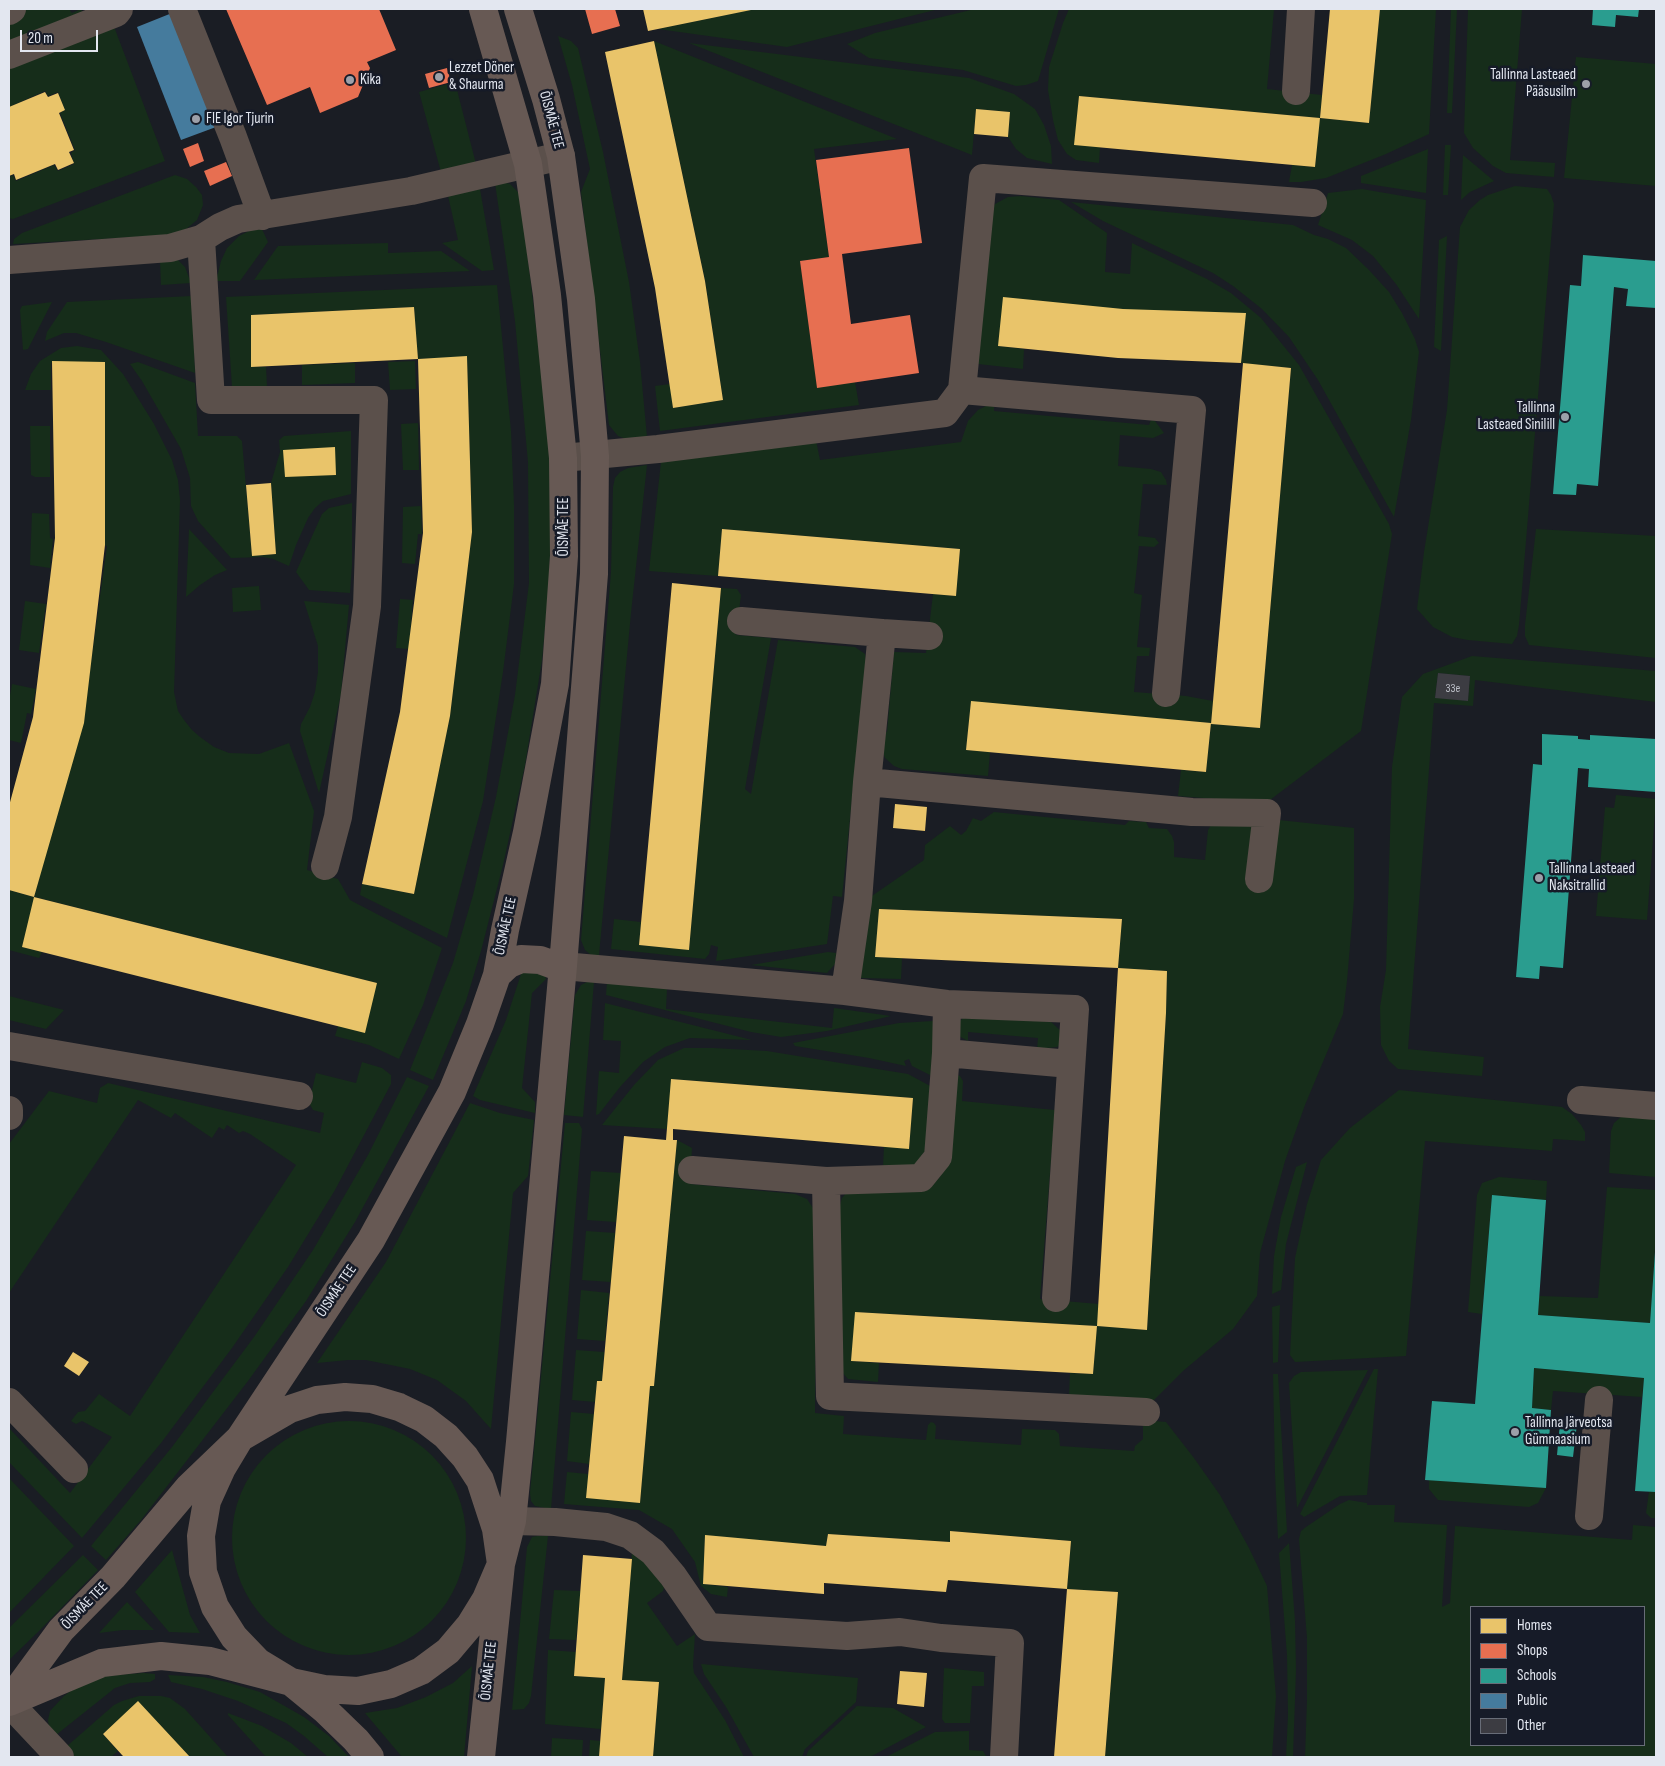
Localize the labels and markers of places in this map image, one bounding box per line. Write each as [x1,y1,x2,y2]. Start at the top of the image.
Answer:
place label: Lezzet Döner & Shaurma [449,59,514,94]
place label: Tallinna Lasteaed Pääsusilm [1490,66,1576,101]
place label: Kika [360,71,381,89]
marker: Lezzet Döner & Shaurma [433,71,445,83]
marker: Kika [344,74,356,86]
marker: Tallinna Lasteaed Pääsusilm [1580,78,1592,90]
place label: FIE Igor Tjurin [206,110,274,128]
marker: FIE Igor Tjurin [190,113,202,125]
place label: Tallinna Lasteaed Sinilill [1477,399,1555,434]
marker: Tallinna Lasteaed Sinilill [1559,411,1571,423]
place label: Tallinna Lasteaed Naksitrallid [1549,860,1635,895]
marker: Tallinna Lasteaed Naksitrallid [1533,872,1545,884]
place label: Tallinna Järveotsa Gümnaasium [1525,1414,1612,1449]
marker: Tallinna Järveotsa Gümnaasium [1509,1426,1521,1438]

